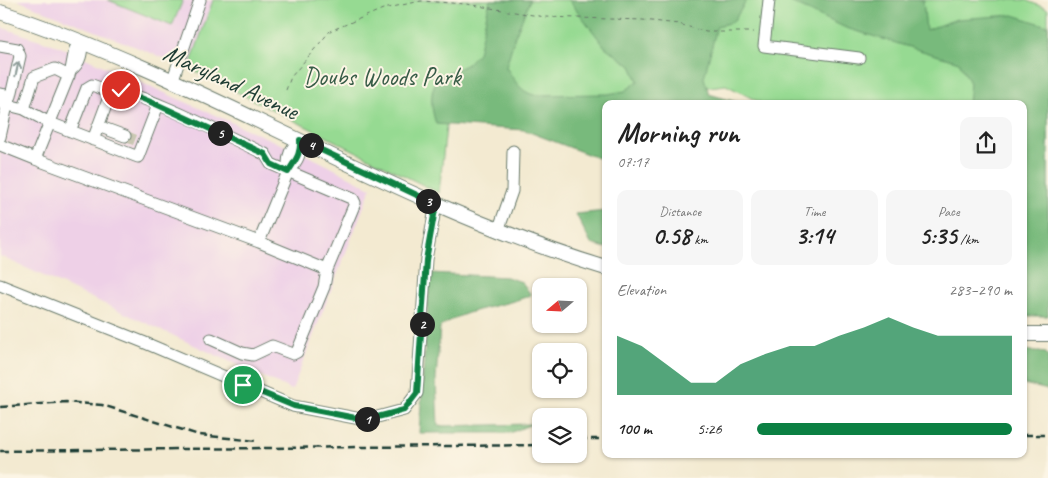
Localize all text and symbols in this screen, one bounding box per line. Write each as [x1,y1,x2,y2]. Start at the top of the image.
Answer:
street label: Maryland Avenue [158,37,305,128]
one-way arrow [13,61,22,77]
park label: Doubs Woods Park [303,61,462,93]
pin [100,69,142,111]
icon: check [107,76,135,104]
text: Morning run [617,115,739,150]
button: share [960,117,1012,169]
pin: 5 [208,120,232,146]
text: 5 [217,125,224,142]
pin: 4 [298,132,324,158]
text: 4 [308,137,315,154]
text: 07:17 [617,152,649,172]
pin: 3 [416,188,440,214]
text: 3 [425,193,432,210]
text: Distance [659,203,701,220]
text: Time [804,203,825,220]
text: Pace [938,203,960,220]
text: 0.58 [652,220,691,252]
text: 3:14 [795,220,834,252]
text: 5:35 [919,220,957,252]
text: km [691,231,708,248]
text: /km [957,231,979,248]
north arrow [532,278,588,332]
map controls [532,278,587,463]
text: Elevation [617,280,666,300]
text: 283–290 m [949,280,1012,300]
pin: 2 [410,312,434,336]
text: 2 [419,316,426,333]
button: locate [532,343,587,398]
pin [222,364,264,406]
icon: arrive [229,371,257,399]
pin: 1 [354,406,380,432]
button: layers [532,408,587,463]
text: 1 [364,411,371,428]
text: 100 m [617,419,652,439]
text: 5:26 [697,419,722,439]

